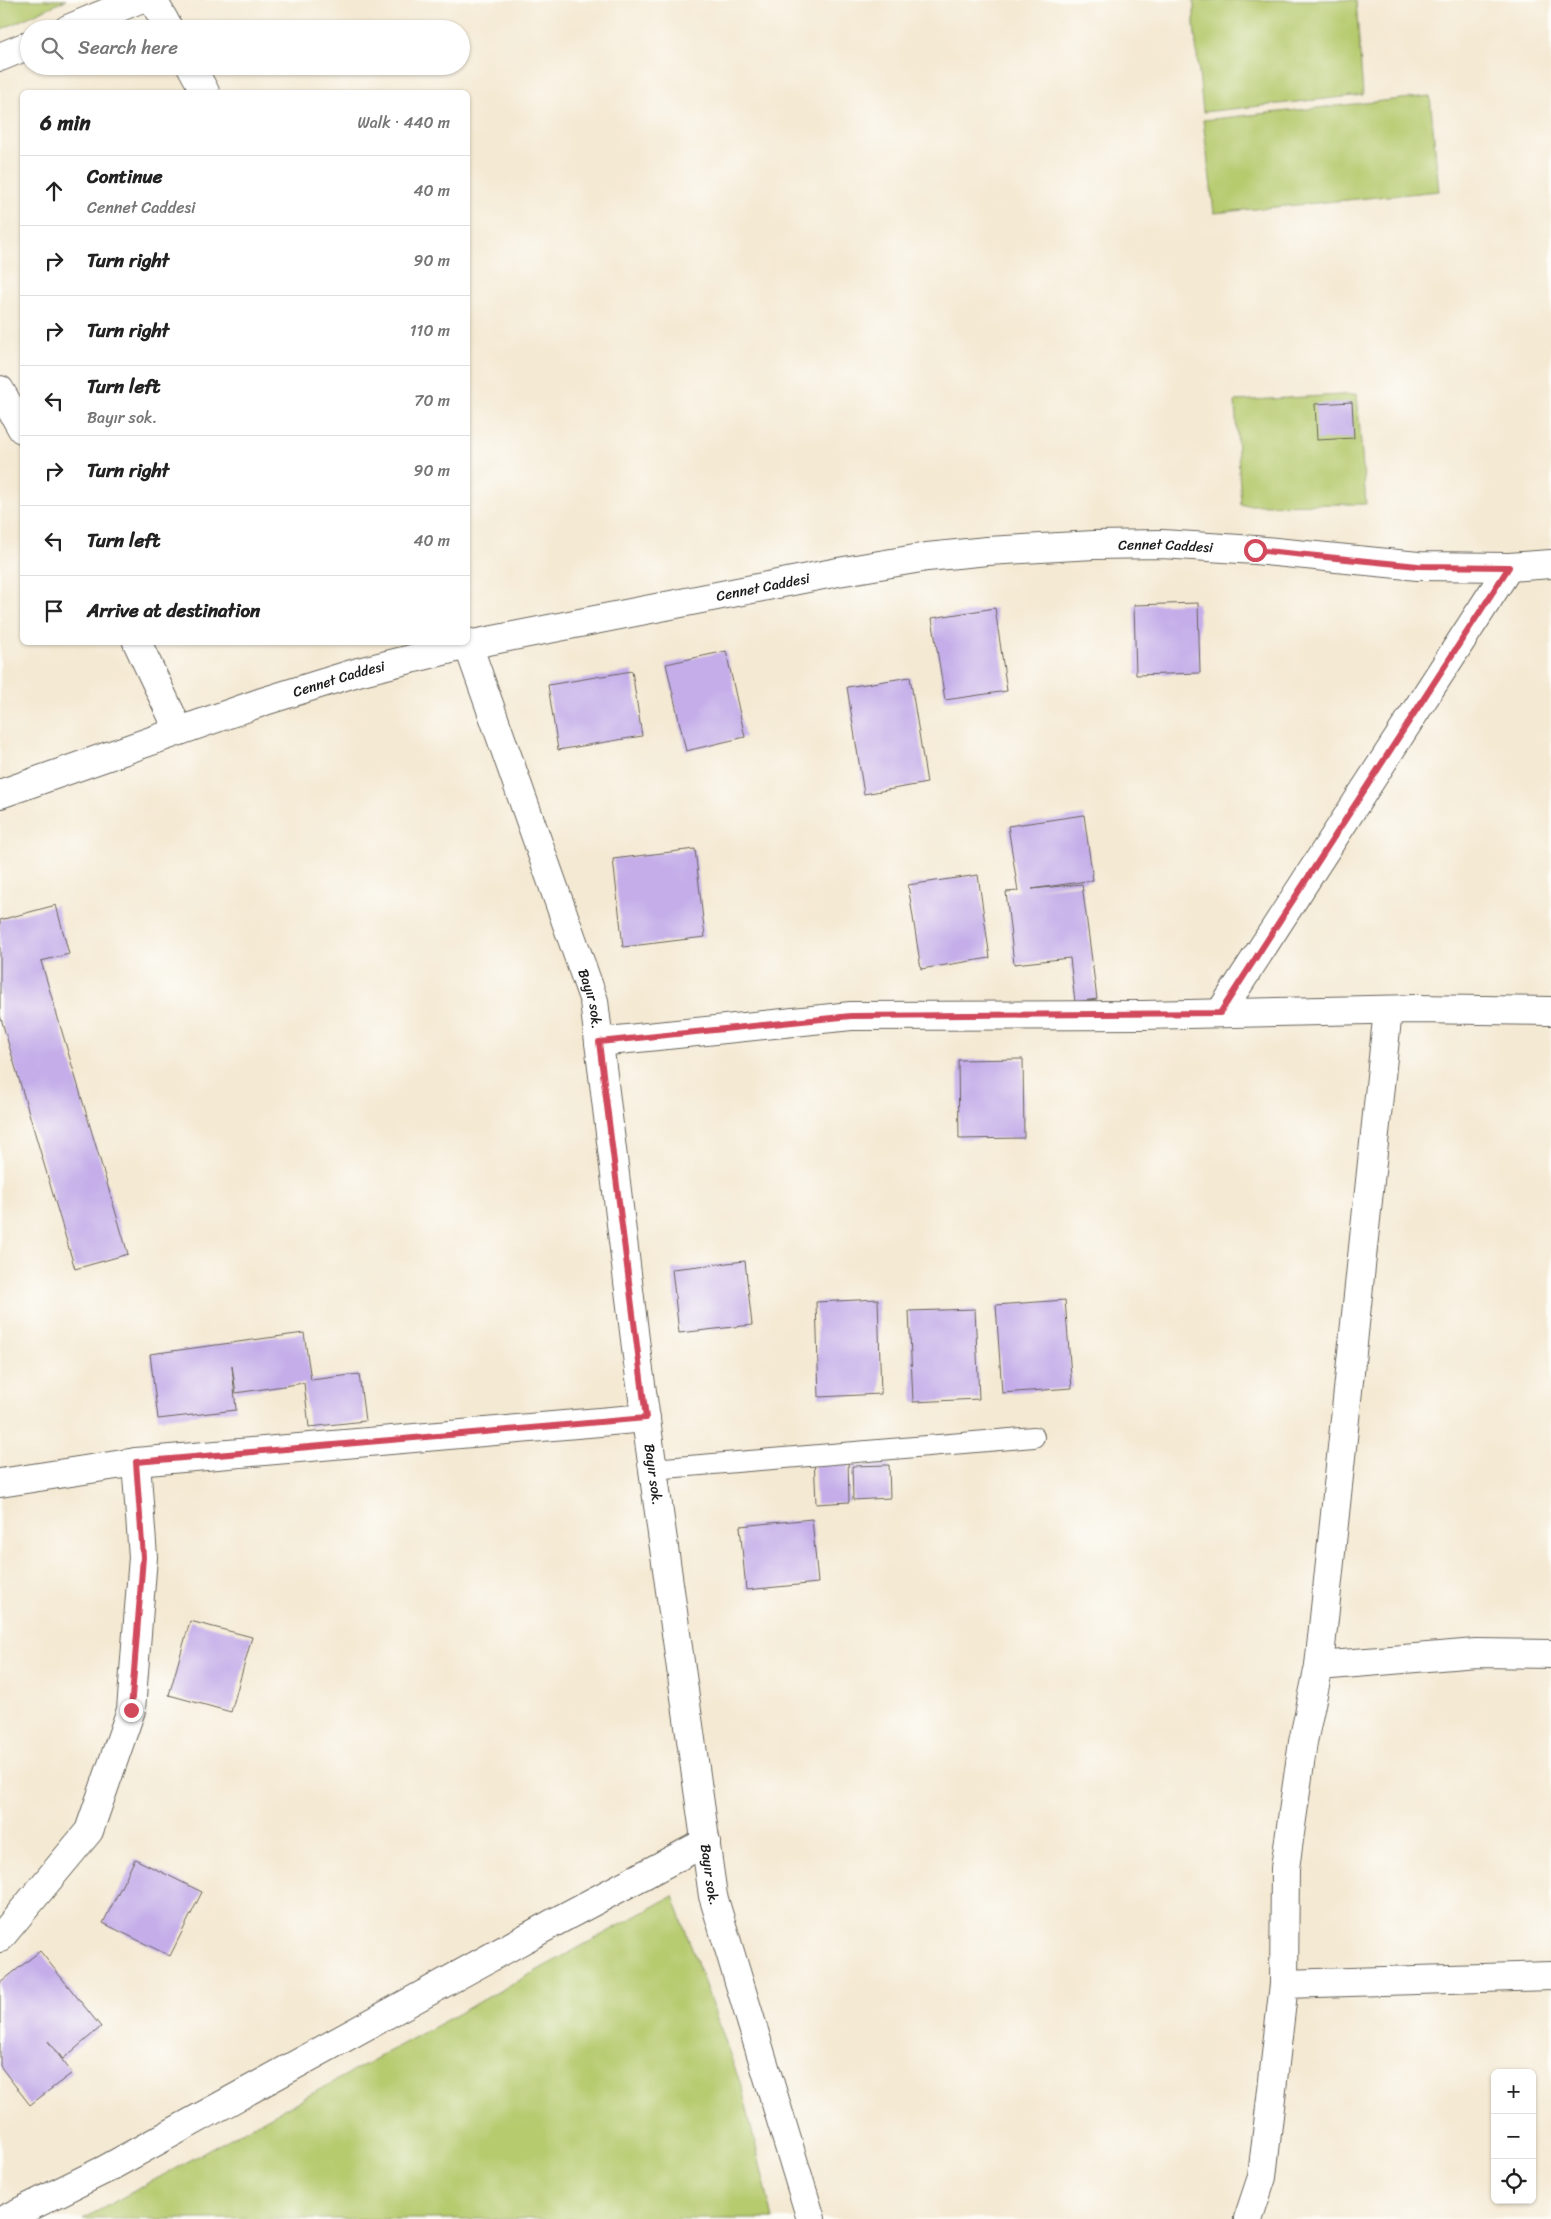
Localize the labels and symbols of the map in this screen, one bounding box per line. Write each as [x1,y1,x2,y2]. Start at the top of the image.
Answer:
street label: Cennet Caddesi [1118,531,1215,560]
route start [1244,539,1267,562]
street label: Cennet Caddesi [714,565,813,608]
street label: Cennet Caddesi [290,653,388,704]
street label: Bayır sok. [571,965,610,1030]
street label: Bayır sok. [637,1442,670,1507]
route end [120,1699,143,1722]
street label: Bayır sok. [693,1842,728,1908]

